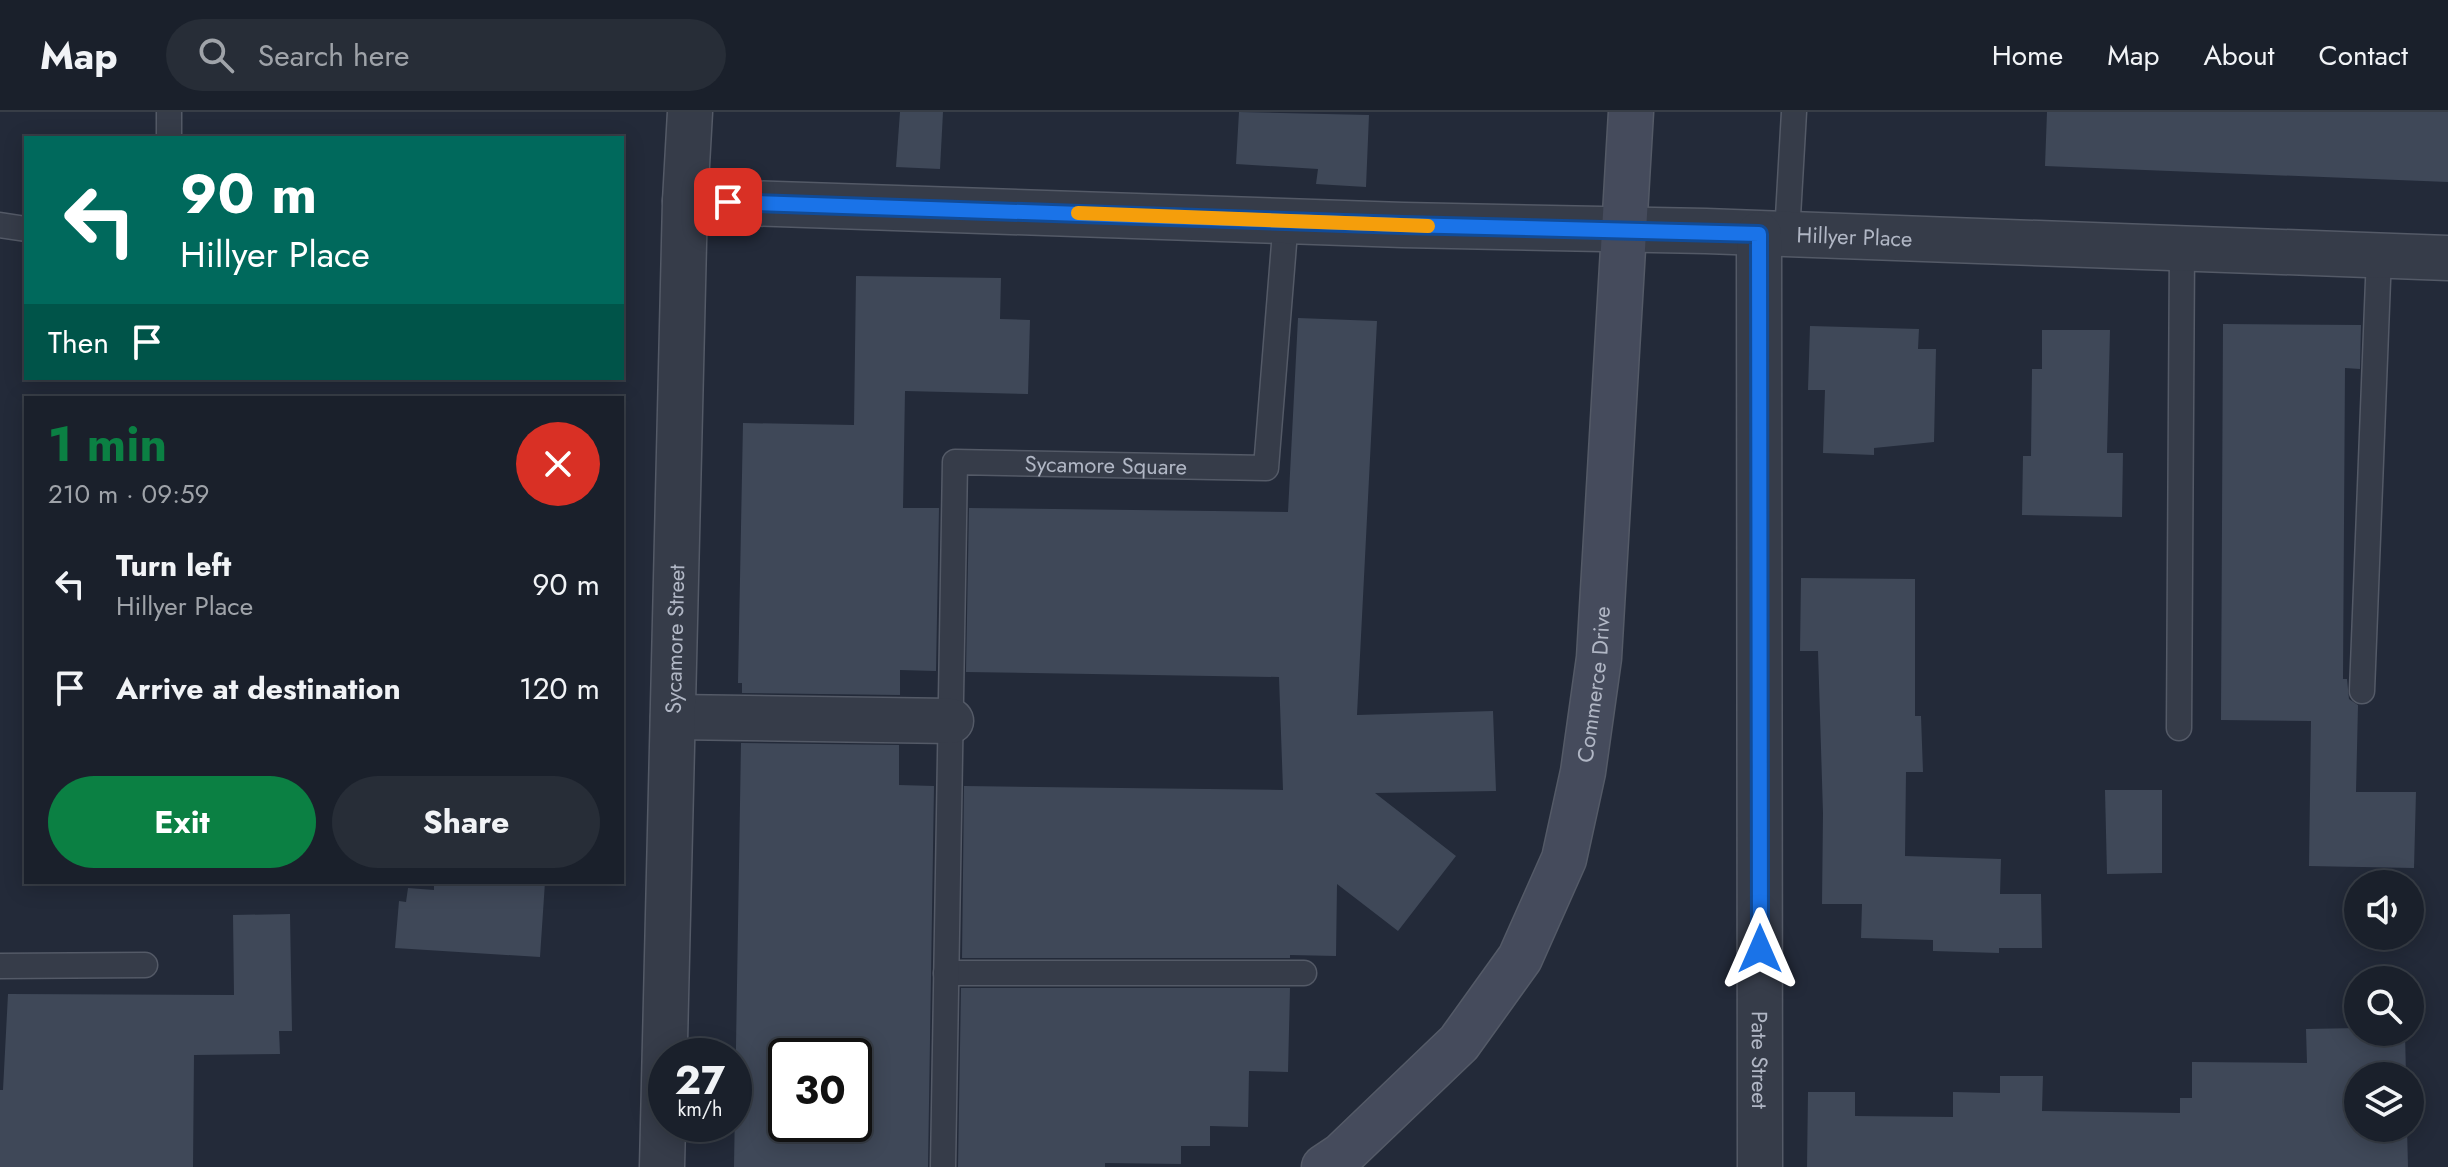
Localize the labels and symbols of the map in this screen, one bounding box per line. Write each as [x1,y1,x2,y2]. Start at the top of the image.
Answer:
pin [694,168,762,236]
street label: Hillyer Place [1796,218,1913,255]
street label: Sycamore Square [1024,447,1187,482]
street label: Sycamore Street [657,563,692,714]
street label: Commerce Drive [1568,605,1618,765]
position arrow [1718,907,1802,991]
street label: Pate Street [1744,1011,1776,1110]
speed limit sign: 30 [768,1038,872,1142]

